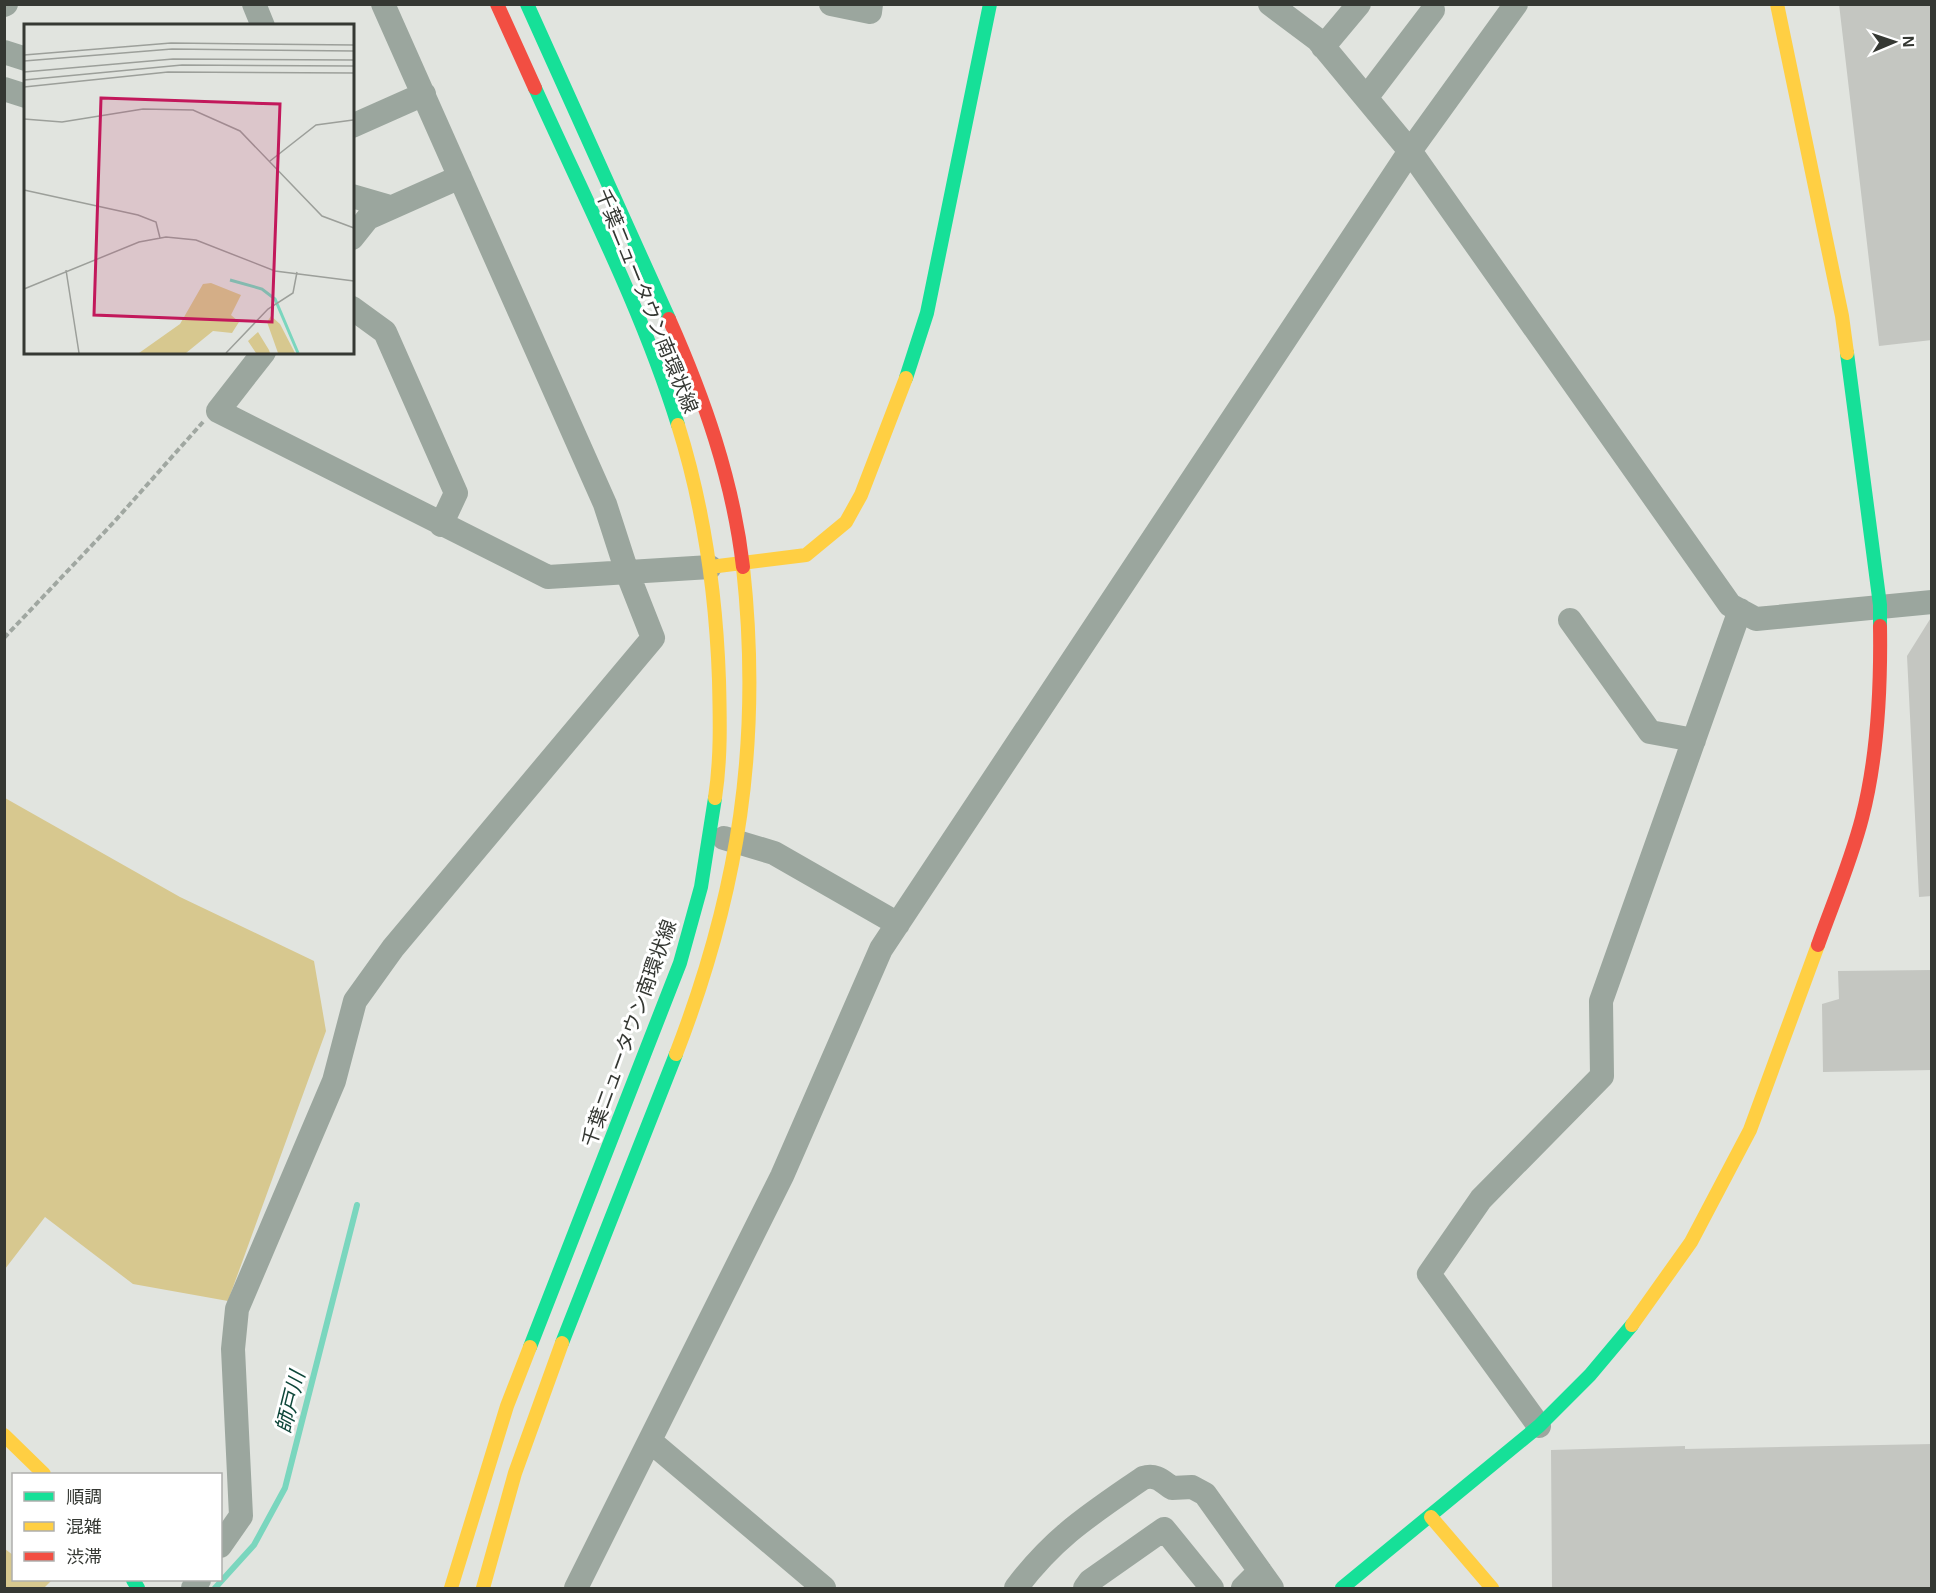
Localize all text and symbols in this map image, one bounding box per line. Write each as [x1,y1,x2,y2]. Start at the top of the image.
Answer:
north arrow [1864,12,1924,72]
inset map [24,24,354,354]
text: N [1900,35,1917,48]
street label: 千葉ニュータウン南環状線 [592,186,702,416]
street label: 千葉ニュータウン南環状線 [578,916,680,1150]
water label: 師戸川 [271,1367,309,1435]
legend [12,1473,222,1581]
text: 順調 [66,1487,102,1507]
text: 混雑 [66,1517,102,1537]
text: 渋滞 [66,1547,102,1567]

